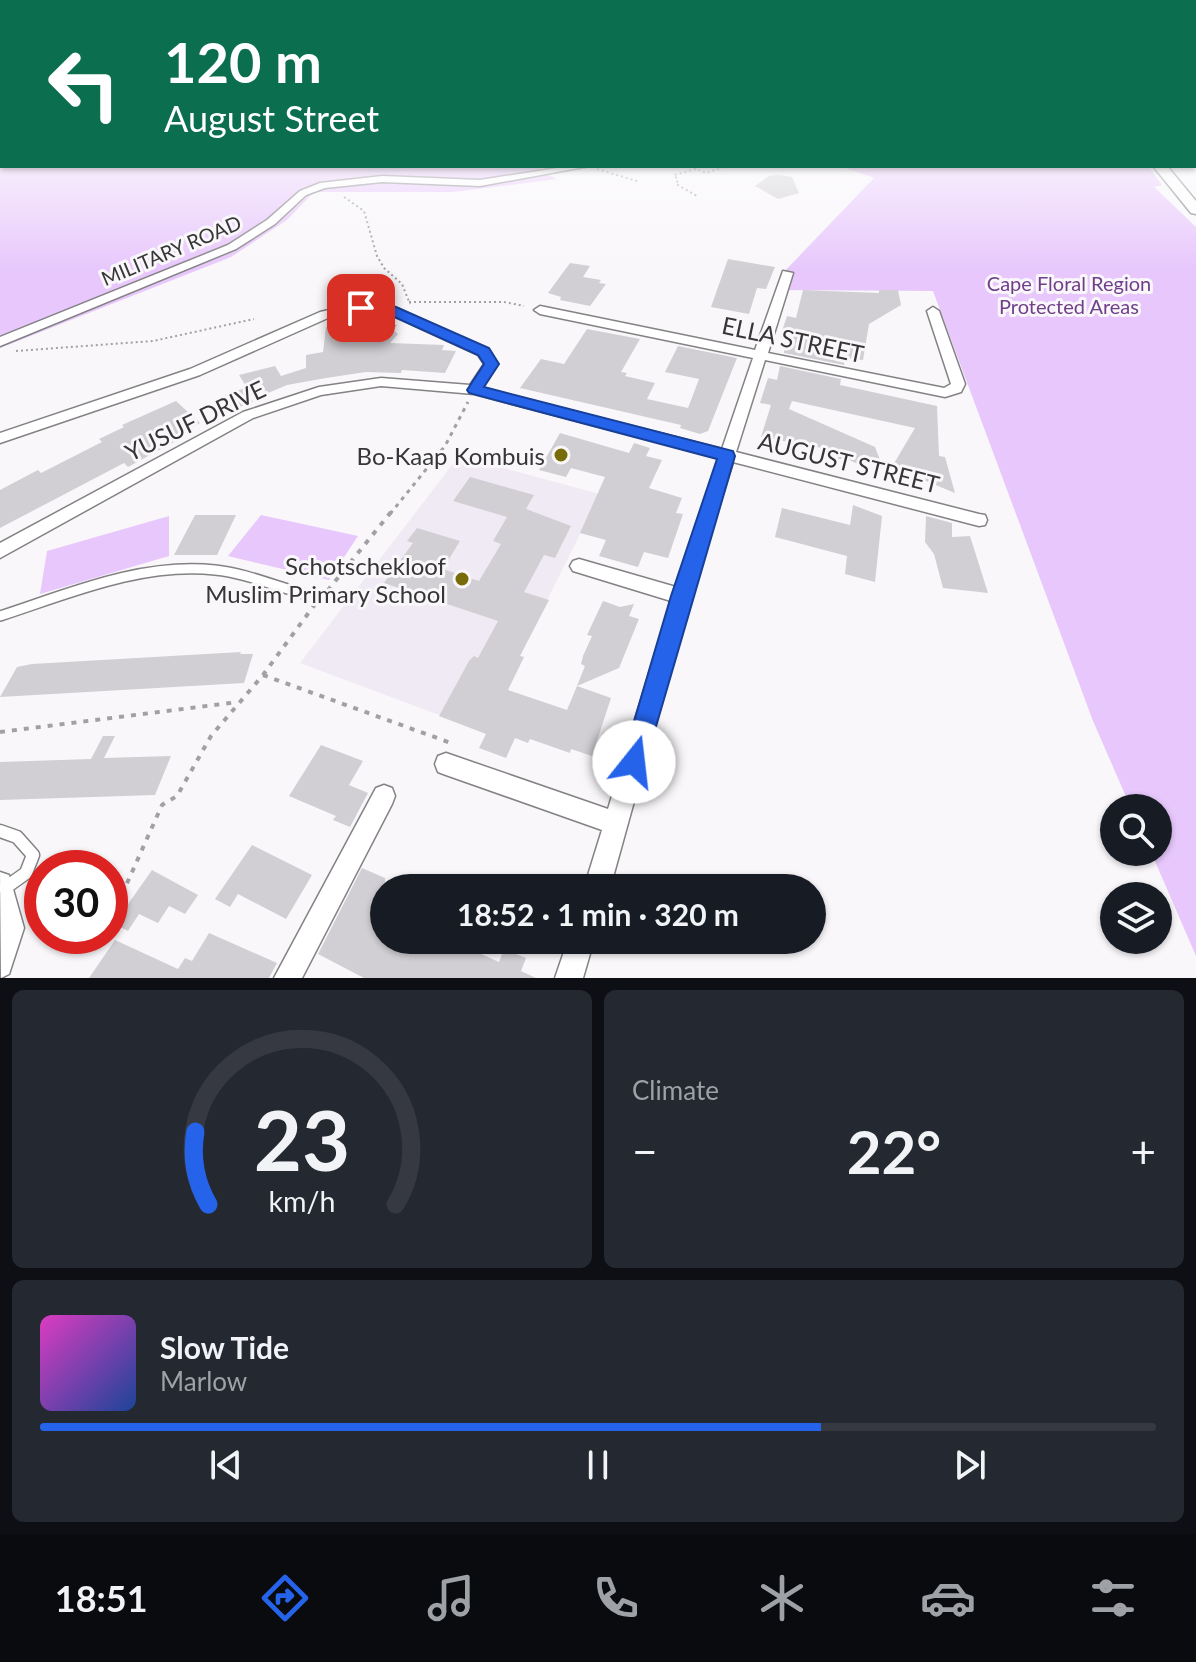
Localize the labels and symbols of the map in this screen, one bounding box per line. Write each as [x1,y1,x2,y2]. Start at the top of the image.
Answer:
street label: MILITARY ROAD [97,210,245,290]
park label: Cape Floral Region Protected Areas [987,271,1151,318]
pin [327,274,395,342]
street label: ELLA STREET [719,310,867,368]
street label: YUSUF DRIVE [120,374,270,466]
street label: AUGUST STREET [756,426,942,498]
place label: Bo-Kaap Kombuis [357,441,545,470]
marker: Bo-Kaap Kombuis [552,446,570,464]
place label: Schotschekloof Muslim Primary School [205,551,447,608]
marker: Schotschekloof Muslim Primary School [453,570,471,588]
position arrow [592,720,676,804]
speed limit sign: 30 [24,850,128,954]

